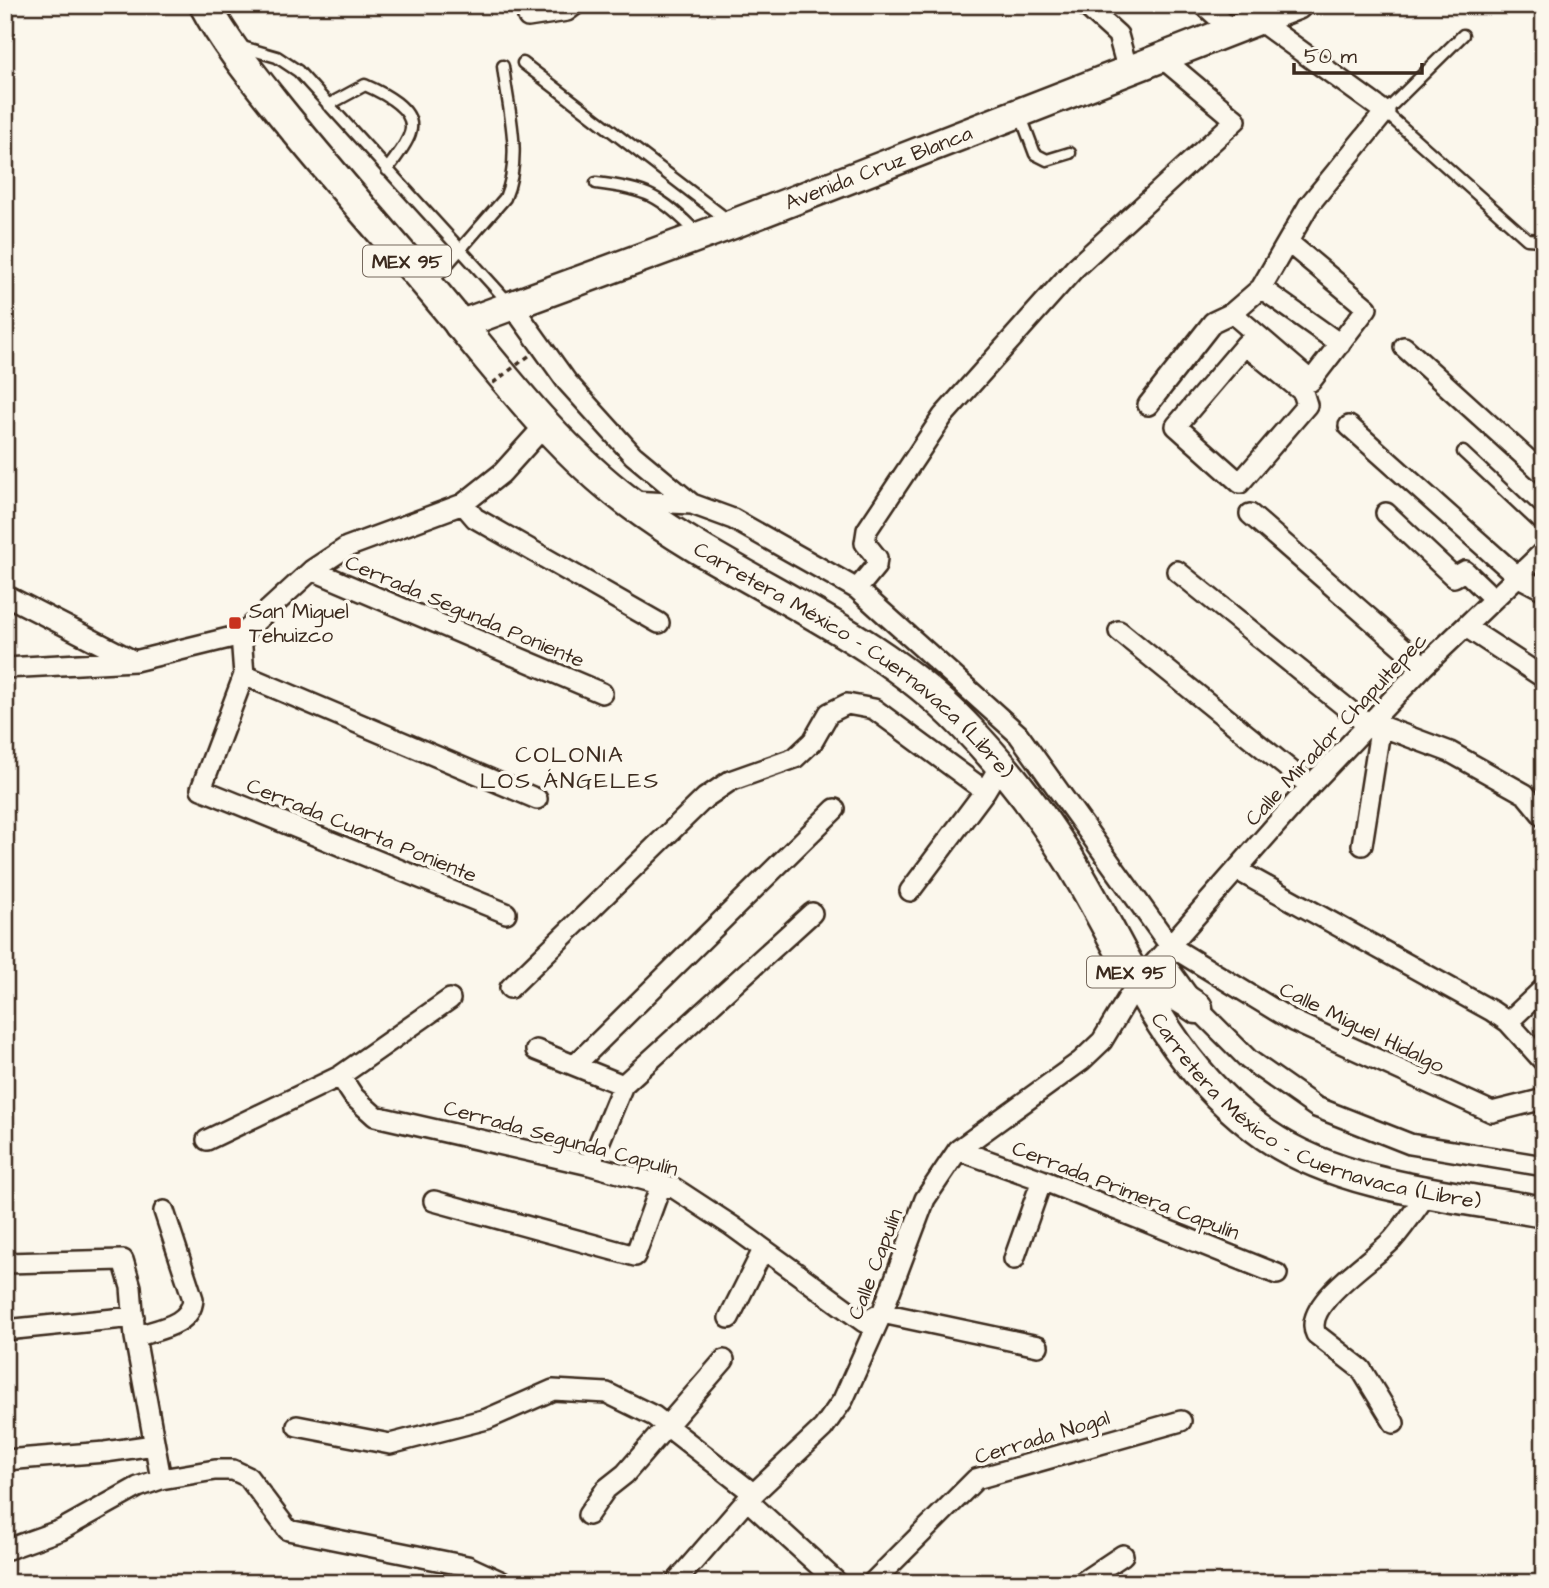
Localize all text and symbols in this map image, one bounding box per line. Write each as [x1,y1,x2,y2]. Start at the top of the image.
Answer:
scale bar [1294,32,1421,76]
text: 50 m [1304,42,1358,71]
street label: Avenida Cruz Blanca [781,118,977,217]
road number: MEX 95 [363,246,451,276]
street label: Carretera México - Cuernavaca (Libre) [688,535,1020,785]
street label: Cerrada Segunda Poniente [340,548,589,677]
place label: San Miguel Tehuizco [249,597,349,650]
marker: San Miguel Tehuizco [227,615,243,631]
street label: Calle Mirador Chapultepec [1239,626,1435,833]
district label: COLONIA LOS ÁNGELES [480,739,660,797]
street label: Cerrada Cuarta Poniente [242,771,481,890]
road number: MEX 95 [1087,956,1175,988]
street label: Calle Miguel Hidalgo [1274,975,1449,1082]
street label: Carretera México - Cuernavaca (Libre) [1144,1007,1483,1216]
street label: Cerrada Segunda Capulín [440,1093,681,1186]
street label: Cerrada Primera Capulín [1008,1134,1244,1248]
street label: Calle Capulín [841,1204,911,1324]
street label: Cerrada Nogal [971,1403,1114,1474]

